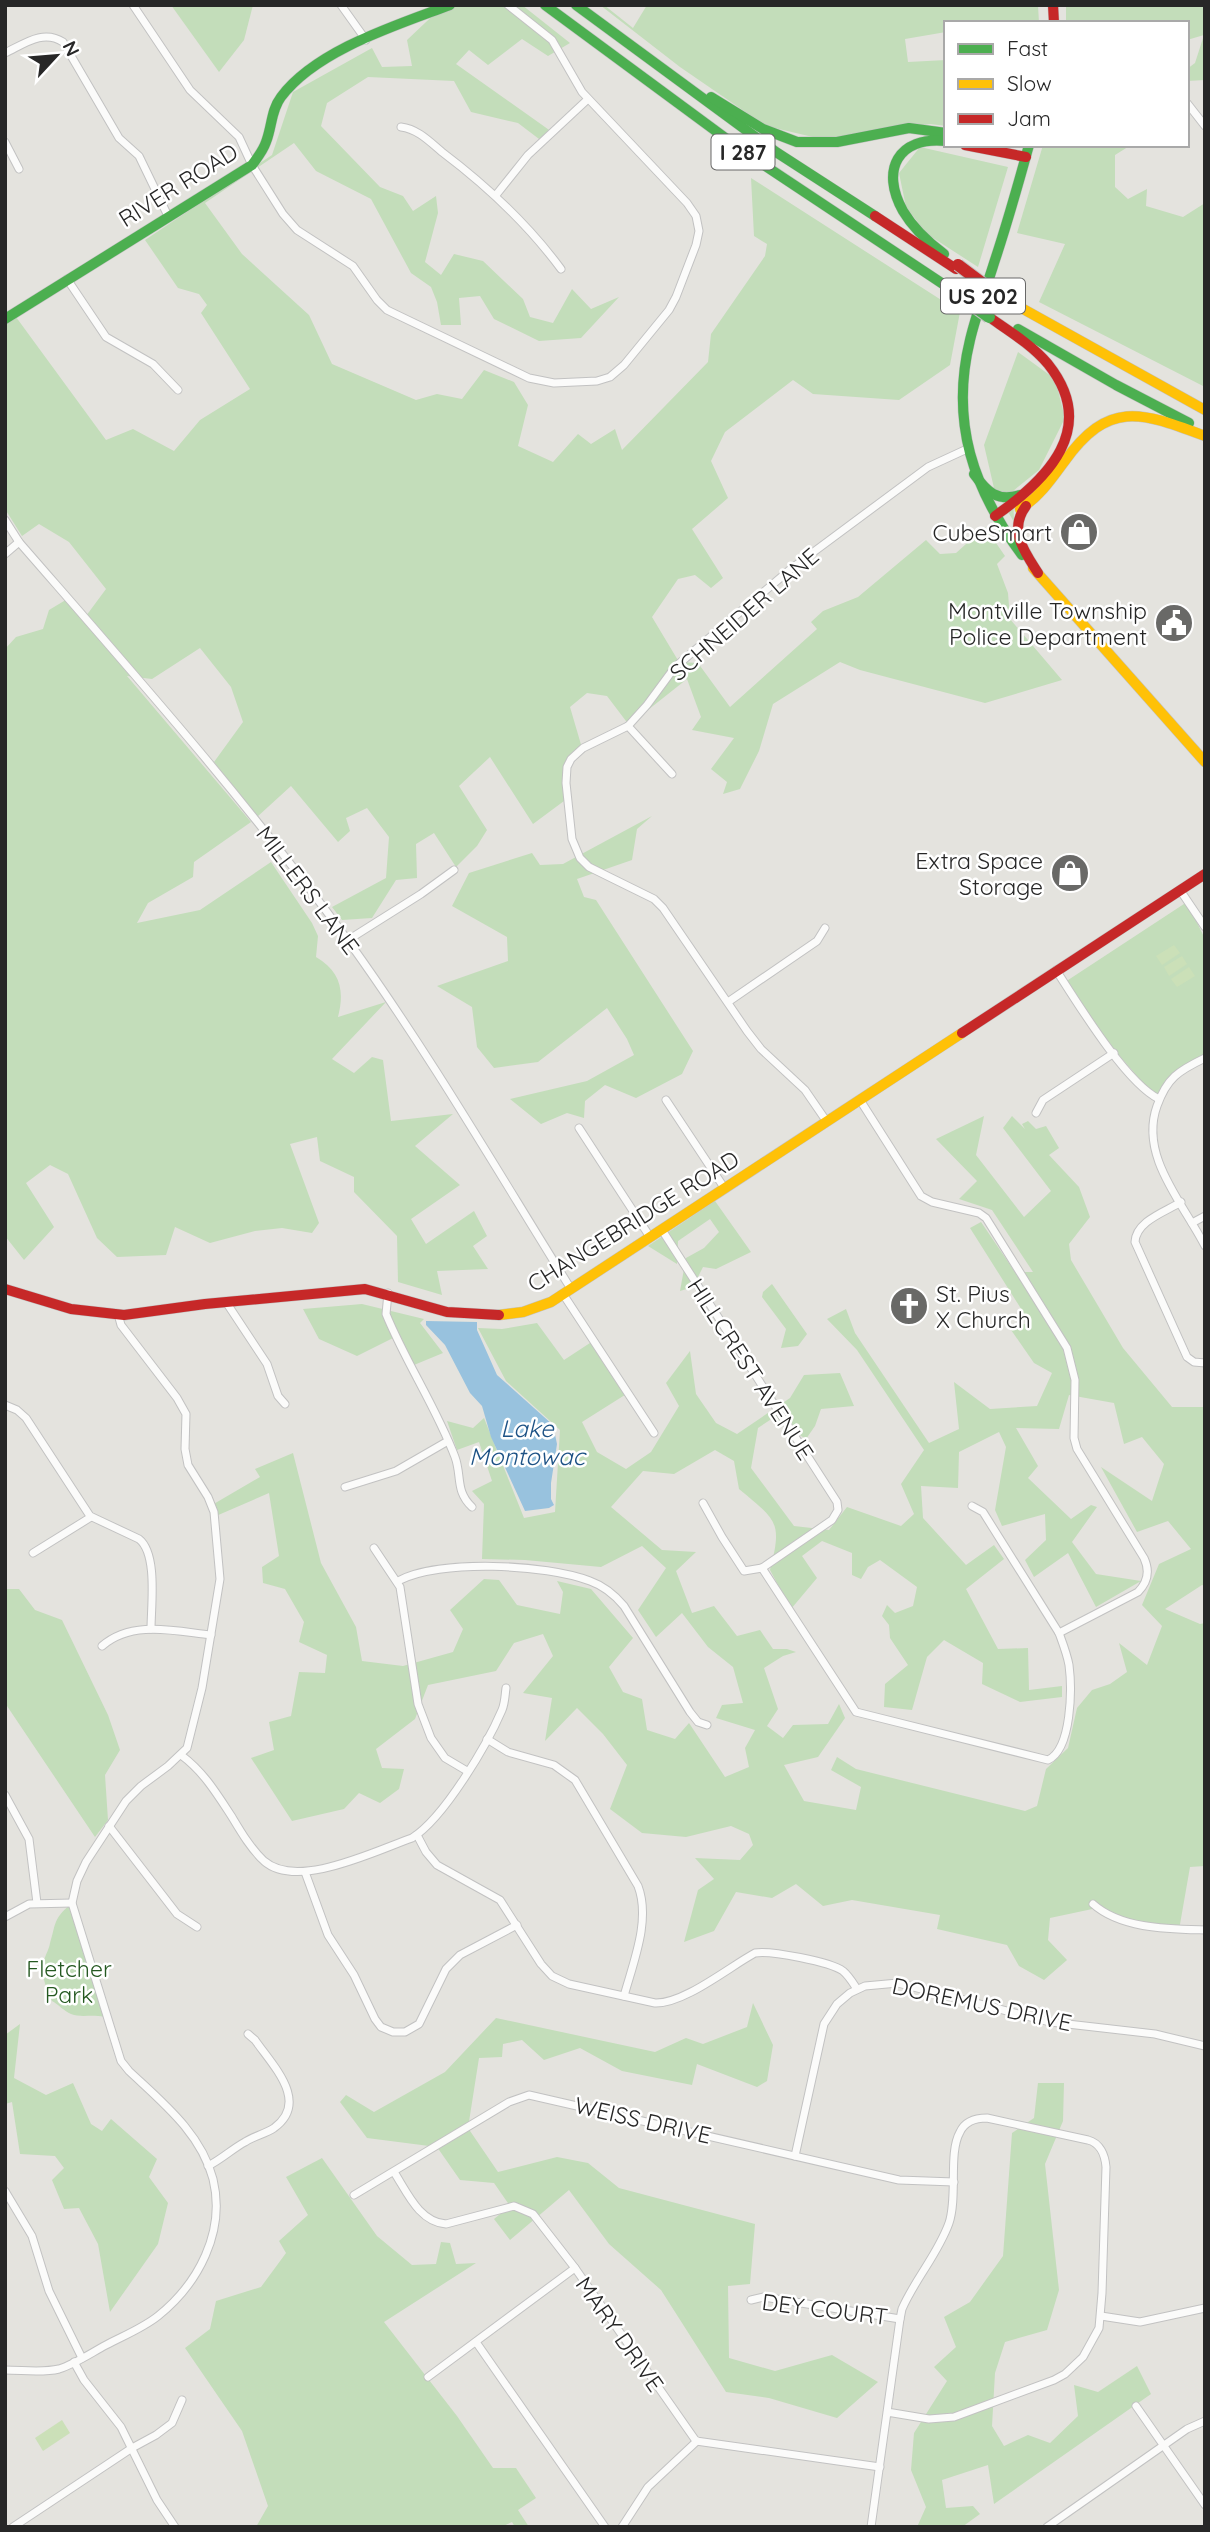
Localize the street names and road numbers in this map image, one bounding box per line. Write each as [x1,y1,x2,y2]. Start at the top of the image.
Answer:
road number: I 287 [712,134,774,170]
street label: RIVER ROAD [113,137,243,233]
road number: US 202 [941,278,1025,314]
street label: SCHNEIDER LANE [663,541,825,687]
street label: MILLERS LANE [250,820,366,960]
street label: CHANGEBRIDGE ROAD [522,1144,744,1298]
street label: HILLCREST AVENUE [682,1273,820,1465]
street label: DOREMUS DRIVE [889,1971,1075,2037]
street label: WEISS DRIVE [572,2090,714,2150]
street label: MARY DRIVE [570,2271,670,2397]
street label: DEY COURT [760,2287,890,2331]

